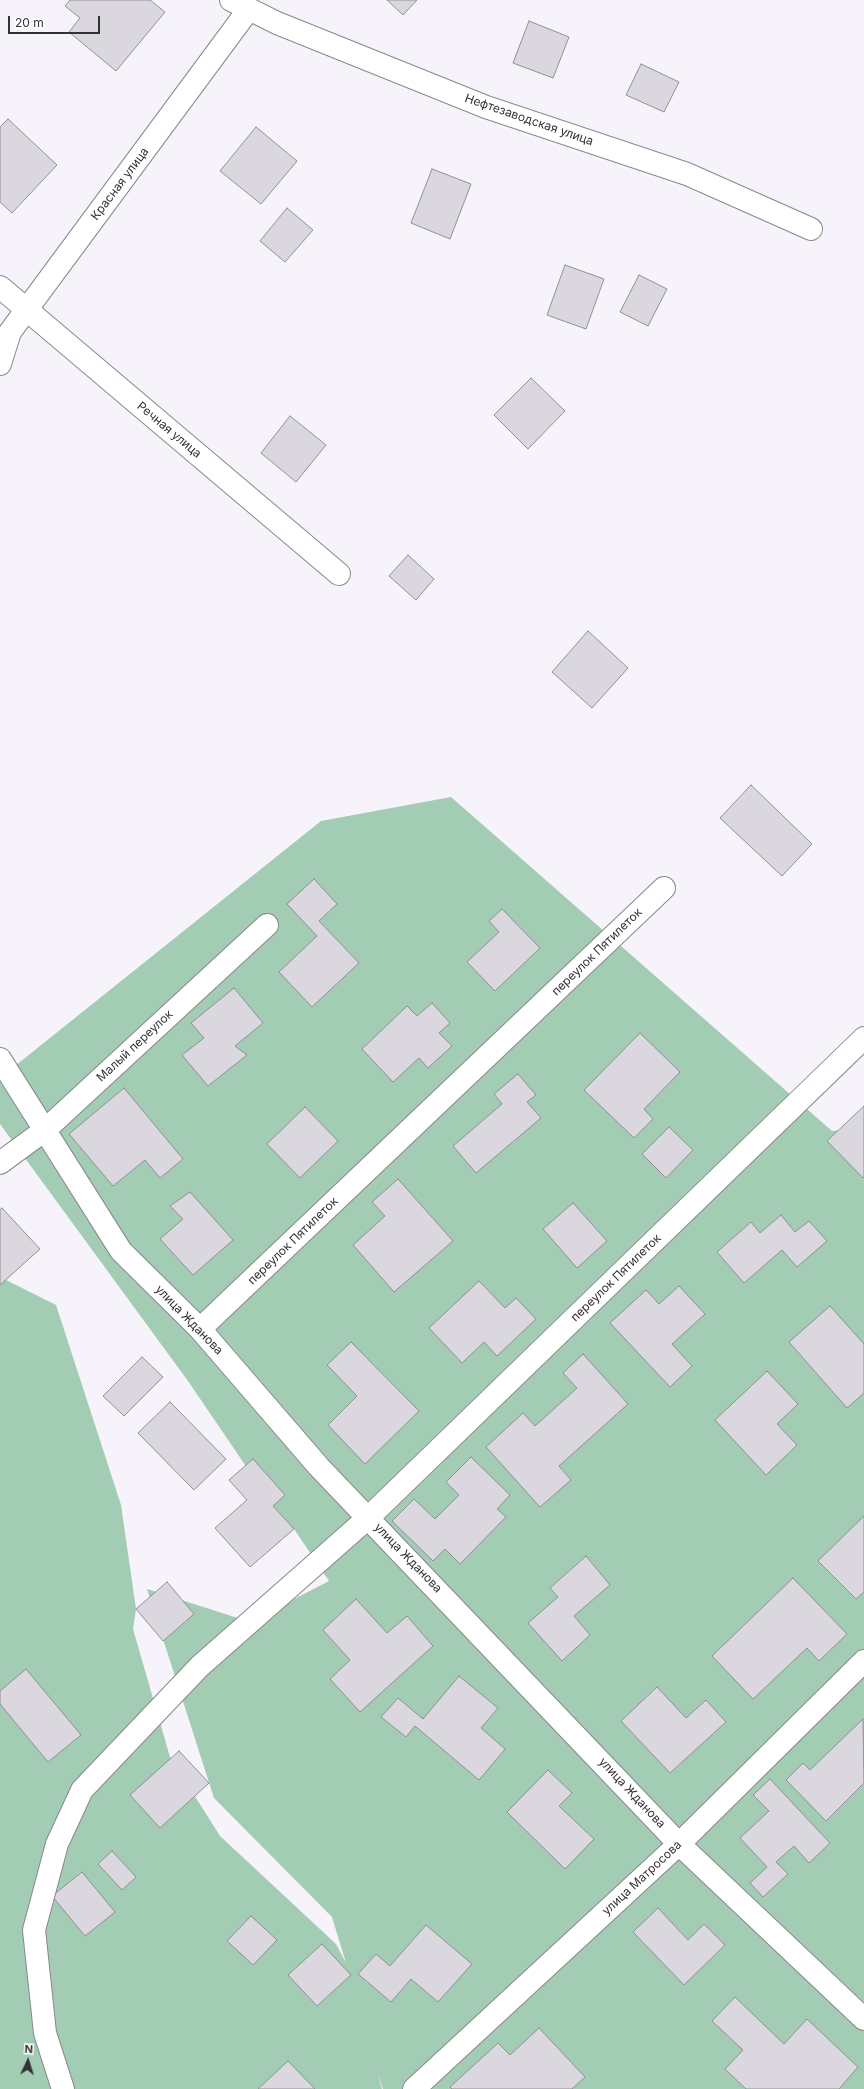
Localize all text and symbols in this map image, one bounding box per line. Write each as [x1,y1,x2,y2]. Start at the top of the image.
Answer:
scale bar [10,8,102,34]
text: 20 m [15,15,44,30]
street label: Нефтезаводская улица [463,91,595,149]
street label: Красная улица [88,145,152,223]
street label: Речная улица [134,399,204,461]
street label: переулок Пятилеток [549,905,645,999]
street label: Малый переулок [94,1007,176,1085]
street label: переулок Пятилеток [245,1194,341,1288]
street label: переулок Пятилеток [568,1231,664,1325]
street label: улица Жданова [152,1282,226,1358]
street label: улица Жданова [371,1520,445,1596]
street label: улица Жданова [596,1755,668,1831]
street label: улица Матросова [599,1838,685,1918]
north arrow [8,2041,48,2081]
text: N [24,2042,34,2056]

